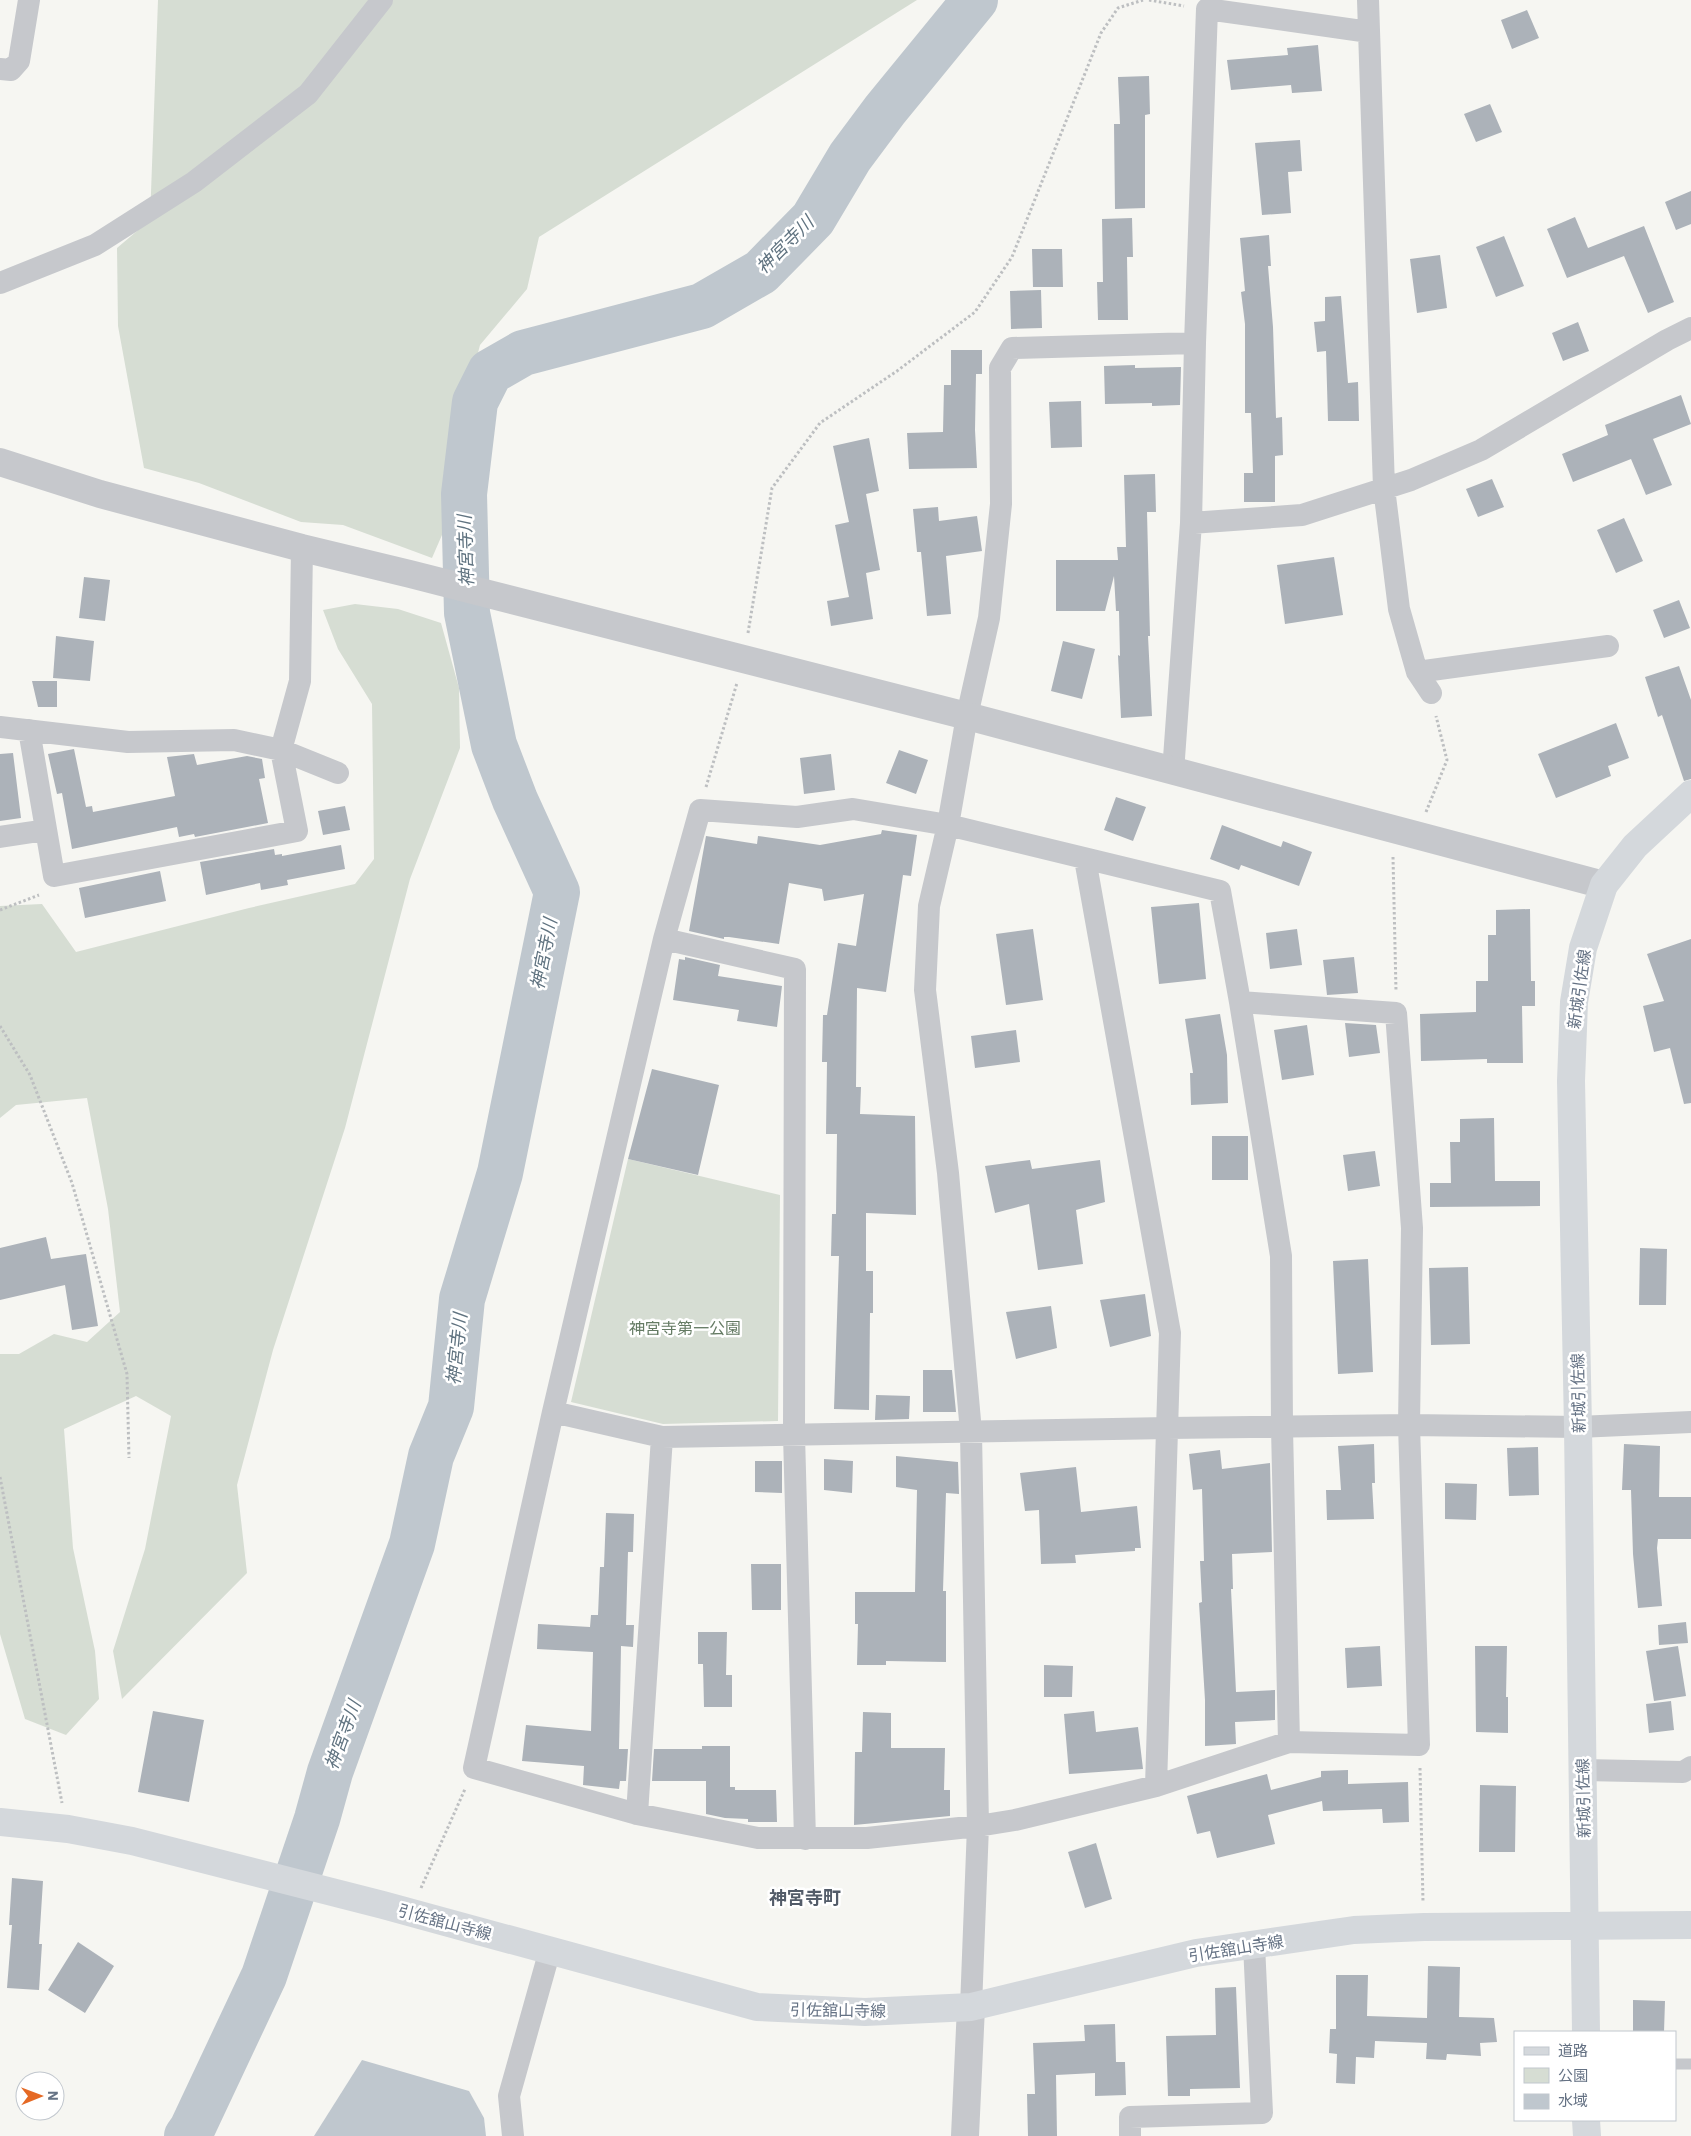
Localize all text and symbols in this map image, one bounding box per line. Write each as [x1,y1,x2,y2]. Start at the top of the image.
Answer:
water label: 神宮寺川 [751,210,820,278]
water label: 神宮寺川 [453,513,478,587]
water label: 神宮寺川 [525,914,562,991]
street label: 新城引佐線 [1564,948,1594,1030]
water label: 神宮寺川 [441,1310,472,1386]
park label: 神宮寺第一公園 [629,1318,741,1338]
street label: 新城引佐線 [1567,1353,1589,1433]
water label: 神宮寺川 [319,1695,366,1773]
street label: 新城引佐線 [1572,1758,1594,1838]
district label: 神宮寺町 [769,1886,841,1909]
street label: 引佐舘山寺線 [396,1900,494,1944]
street label: 引佐舘山寺線 [1187,1931,1285,1965]
street label: 引佐舘山寺線 [790,1999,886,2021]
legend [1514,2031,1676,2121]
text: 道路 [1558,2041,1588,2060]
text: 公園 [1558,2066,1588,2085]
north arrow [15,2071,65,2121]
text: N [44,2091,62,2101]
text: 水域 [1558,2091,1588,2110]

